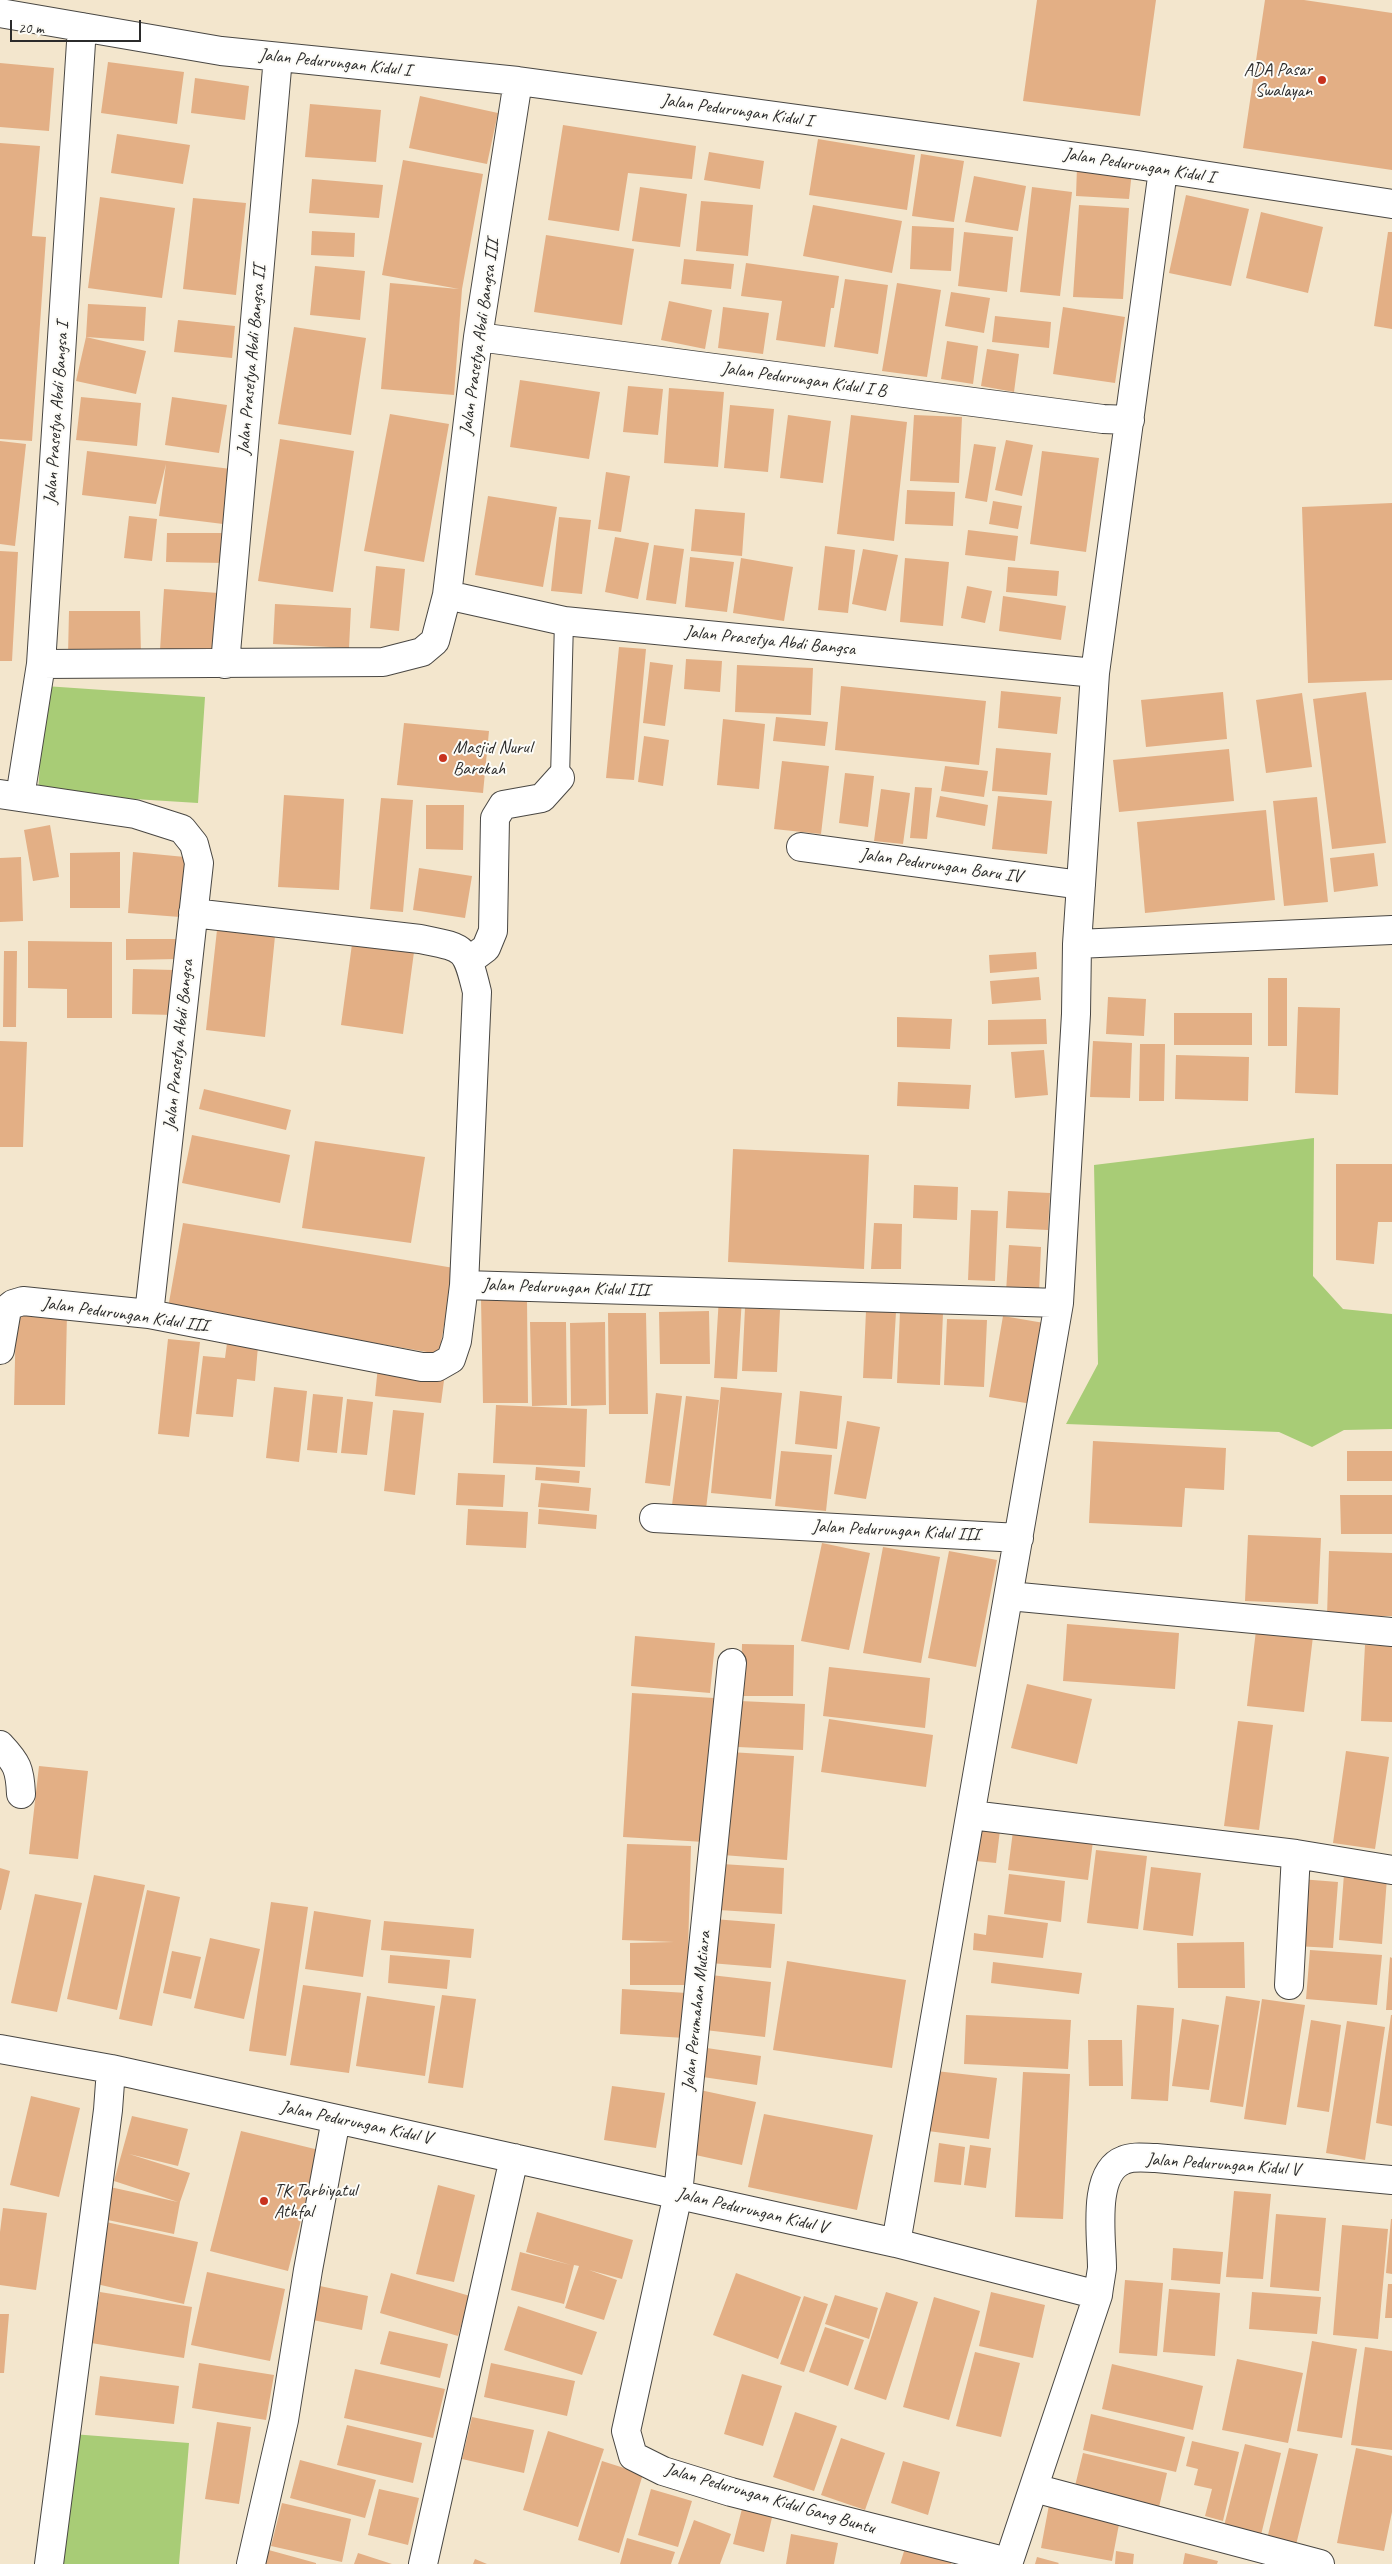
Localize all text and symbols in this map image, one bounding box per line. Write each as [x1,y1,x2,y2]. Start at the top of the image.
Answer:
scale bar [12,10,144,42]
text: 20 m [18,19,44,38]
street label: Jalan Pedurungan Kidul I [258,44,412,82]
place label: ADA Pasar Swalayan [1244,59,1312,102]
marker: ADA Pasar Swalayan [1316,74,1328,86]
street label: Jalan Pedurungan Kidul I [660,90,814,132]
street label: Jalan Pedurungan Kidul I [1062,143,1216,189]
street label: Jalan Prasetya Abdi Bangsa III [456,238,504,436]
street label: Jalan Prasetya Abdi Bangsa II [233,264,271,456]
street label: Jalan Prasetya Abdi Bangsa I [40,321,74,505]
street label: Jalan Pedurungan Kidul I B [720,358,888,402]
street label: Jalan Prasetya Abdi Bangsa [684,621,856,661]
place label: Masjid Nurul Barokah [453,737,532,780]
marker: Masjid Nurul Barokah [437,752,449,764]
street label: Jalan Pedurungan Baru IV [859,844,1023,888]
street label: Jalan Prasetya Abdi Bangsa [159,959,199,1131]
street label: Jalan Pedurungan Kidul III [482,1274,650,1302]
street label: Jalan Pedurungan Kidul III [41,1293,209,1337]
street label: Jalan Pedurungan Kidul III [812,1516,980,1546]
street label: Jalan Perumahan Mutiara [678,1930,716,2092]
street label: Jalan Pedurungan Kidul V [278,2096,434,2150]
street label: Jalan Pedurungan Kidul V [1145,2149,1301,2181]
place label: TK Tarbiyatul Athfal [274,2180,357,2222]
street label: Jalan Pedurungan Kidul V [675,2183,829,2239]
marker: TK Tarbiyatul Athfal [258,2195,270,2207]
street label: Jalan Pedurungan Kidul Gang Buntu [663,2459,877,2539]

